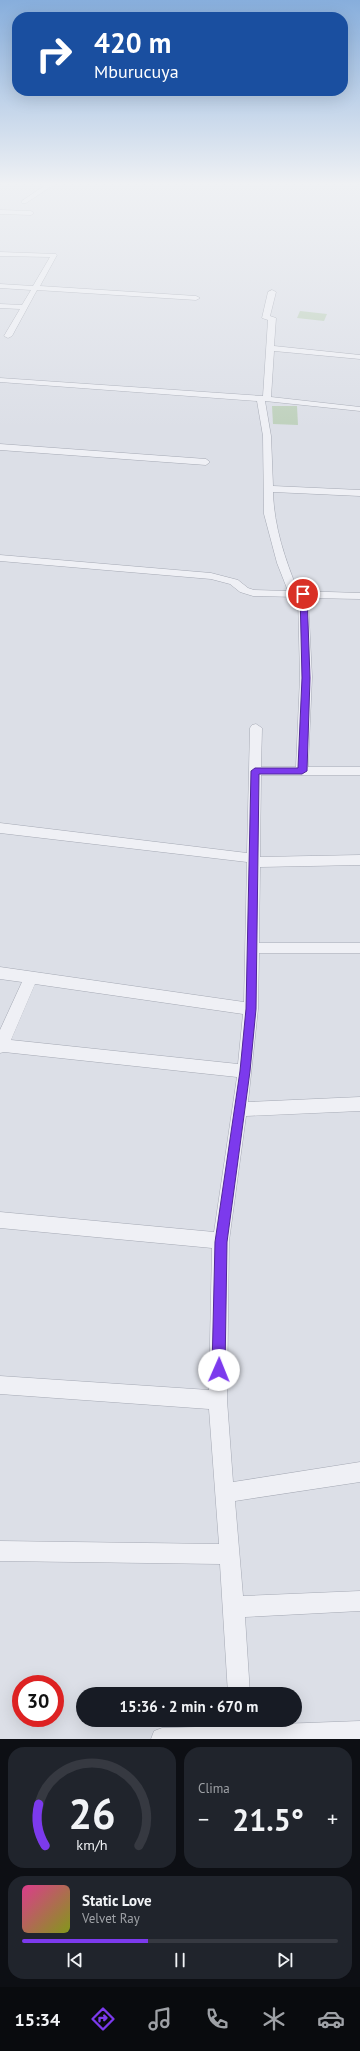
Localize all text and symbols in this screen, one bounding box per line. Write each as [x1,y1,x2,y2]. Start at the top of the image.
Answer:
text: 420 m [94,24,171,61]
icon: right [28,28,80,80]
text: Mburucuya [94,60,179,83]
pin [286,577,320,611]
icon: arrive [292,583,314,605]
position arrow [198,1349,240,1391]
speed limit sign: 30 [12,1675,64,1727]
text: 15:36 · 2 min · 670 m [120,1697,258,1716]
text: Clima [198,1780,230,1797]
text: 26 [68,1786,116,1839]
text: 21.5° [232,1800,304,1839]
text: − [198,1805,209,1833]
text: + [327,1805,338,1833]
text: km/h [76,1834,108,1853]
text: Static Love [82,1891,152,1910]
text: Velvet Ray [82,1910,140,1927]
icon: previous [64,1949,86,1971]
icon: pause [169,1949,191,1971]
icon: next [274,1949,296,1971]
icon: directions [89,2005,117,2033]
icon: music [146,2005,174,2033]
icon: phone [203,2005,231,2033]
icon: climate [260,2005,288,2033]
icon: car [317,2005,345,2033]
text: 15:34 [15,2008,60,2031]

